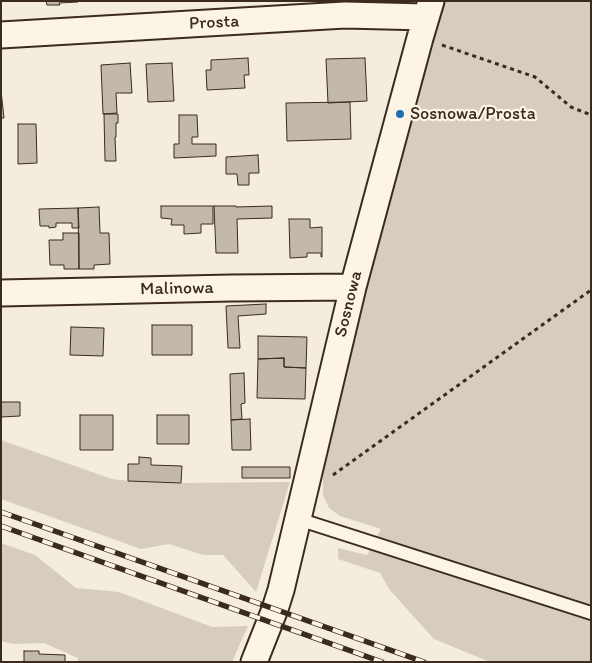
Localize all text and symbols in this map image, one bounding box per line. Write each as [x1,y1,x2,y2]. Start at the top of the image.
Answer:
street label: Prosta [188,11,240,35]
place label: Sosnowa/Prosta [410,103,536,125]
marker: Sosnowa/Prosta [394,108,406,120]
street label: Sosnowa [330,269,368,339]
street label: Malinowa [140,278,214,300]

